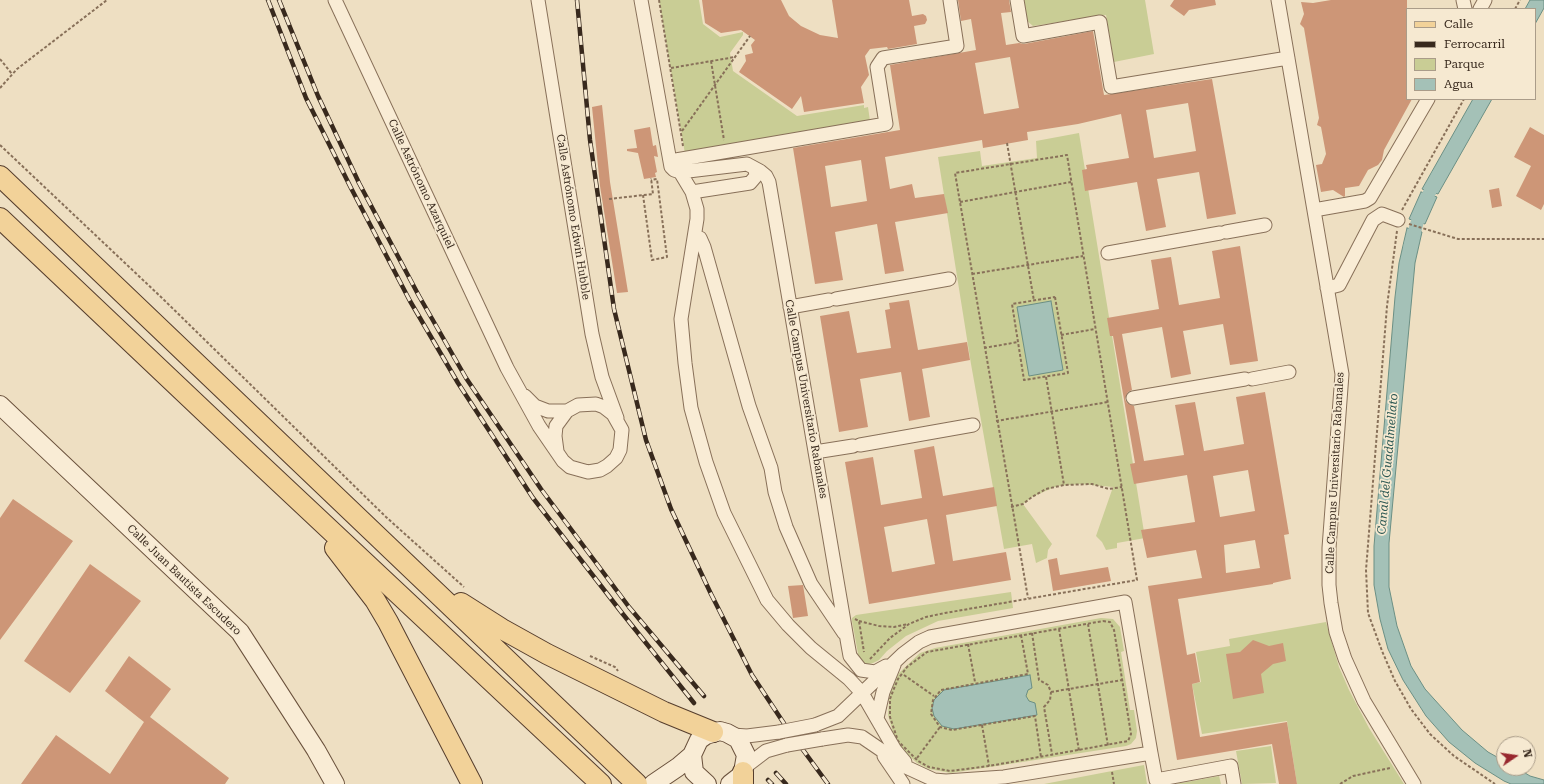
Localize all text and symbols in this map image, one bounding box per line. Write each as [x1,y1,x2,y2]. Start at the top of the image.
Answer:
legend [1406,8,1536,100]
text: Calle [1444,17,1473,31]
text: Ferrocarril [1444,37,1505,51]
text: Parque [1444,57,1484,71]
text: Agua [1444,77,1473,91]
street label: Calle Astrónomo Azarquiel [385,117,457,251]
street label: Calle Astrónomo Edwin Hubble [553,133,593,301]
street label: Calle Campus Universitario Rabanales [782,298,830,500]
street label: Calle Campus Universitario Rabanales [1323,372,1347,574]
water label: Canal del Guadalmellato [1375,393,1401,535]
street label: Calle Juan Bautista Escudero [124,522,244,638]
north arrow [1496,736,1536,776]
text: N [1520,748,1534,759]

